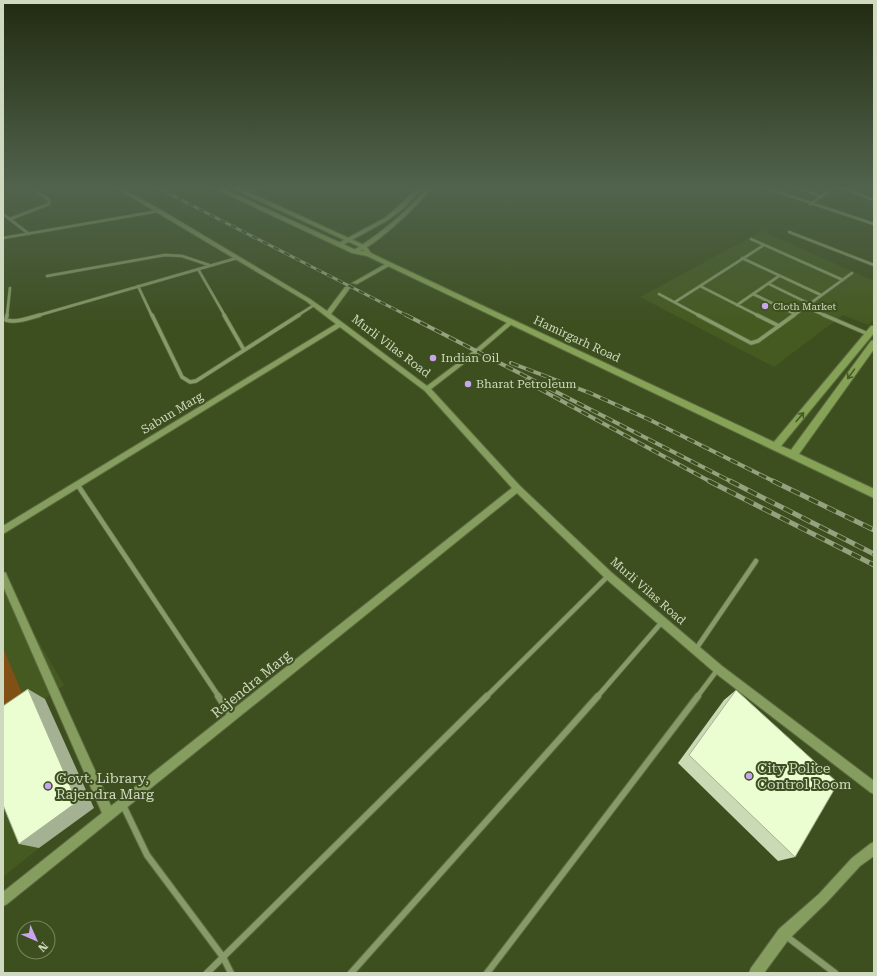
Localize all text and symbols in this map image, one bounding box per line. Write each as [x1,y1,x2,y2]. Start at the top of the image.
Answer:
marker: Cloth Market [760,301,770,311]
place label: Cloth Market [773,301,837,312]
street label: Murli Vilas Road [349,312,433,380]
street label: Hamirgarh Road [531,313,623,365]
place label: Indian Oil [441,351,499,365]
marker: Indian Oil [428,353,438,363]
one-way arrow [847,369,855,380]
place label: Bharat Petroleum [476,377,576,391]
marker: Bharat Petroleum [463,379,473,389]
street label: Sabun Marg [139,389,206,437]
one-way arrow [796,411,805,422]
street label: Murli Vilas Road [608,555,689,628]
street label: Rajendra Marg [208,647,294,721]
place label: City Police Control Room [757,760,852,792]
place label: Govt. Library, Rajendra Marg [56,770,154,802]
marker: City Police Control Room [744,771,754,781]
marker: Govt. Library, Rajendra Marg [43,781,53,791]
north arrow [16,920,56,960]
text: N [35,939,50,955]

